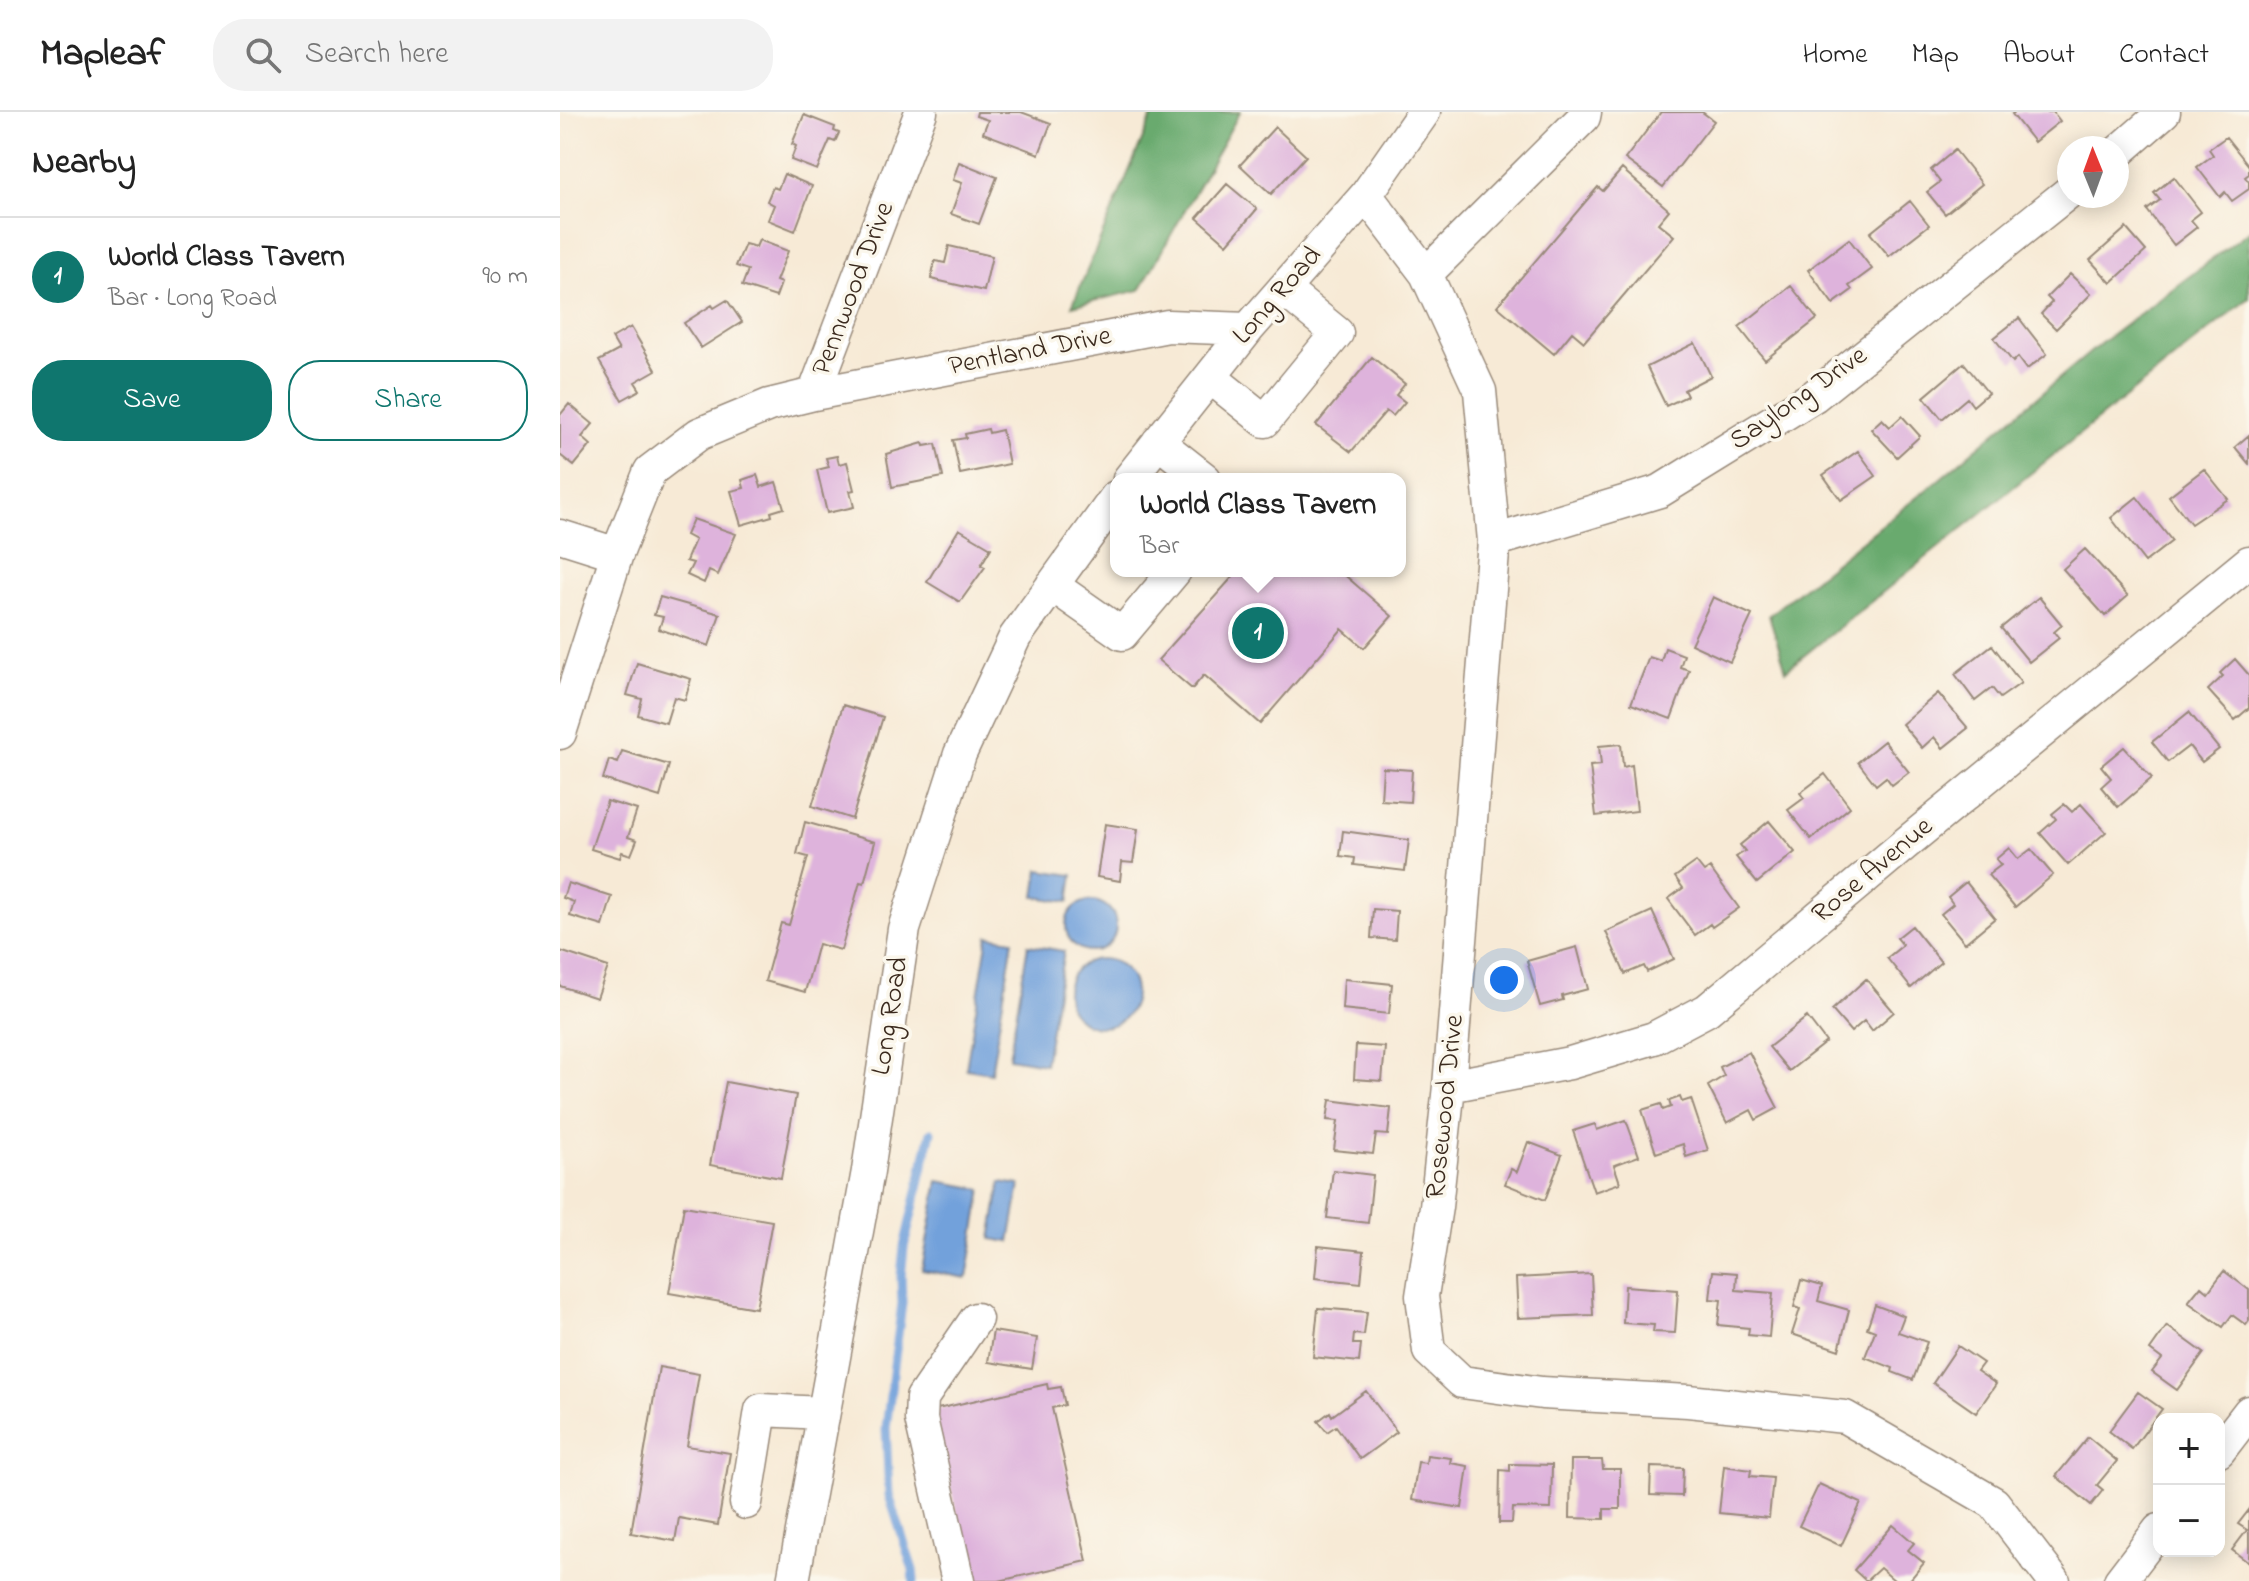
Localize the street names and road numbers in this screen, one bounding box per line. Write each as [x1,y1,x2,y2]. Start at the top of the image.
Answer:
street label: Pennwood Drive [802,196,906,382]
street label: Long Road [1223,237,1333,354]
street label: Pentland Drive [945,316,1115,388]
street label: Saylong Drive [1722,336,1877,462]
street label: Rose Avenue [1803,808,1943,934]
street label: Long Road [861,954,921,1078]
street label: Rosewood Drive [1416,1012,1476,1201]

